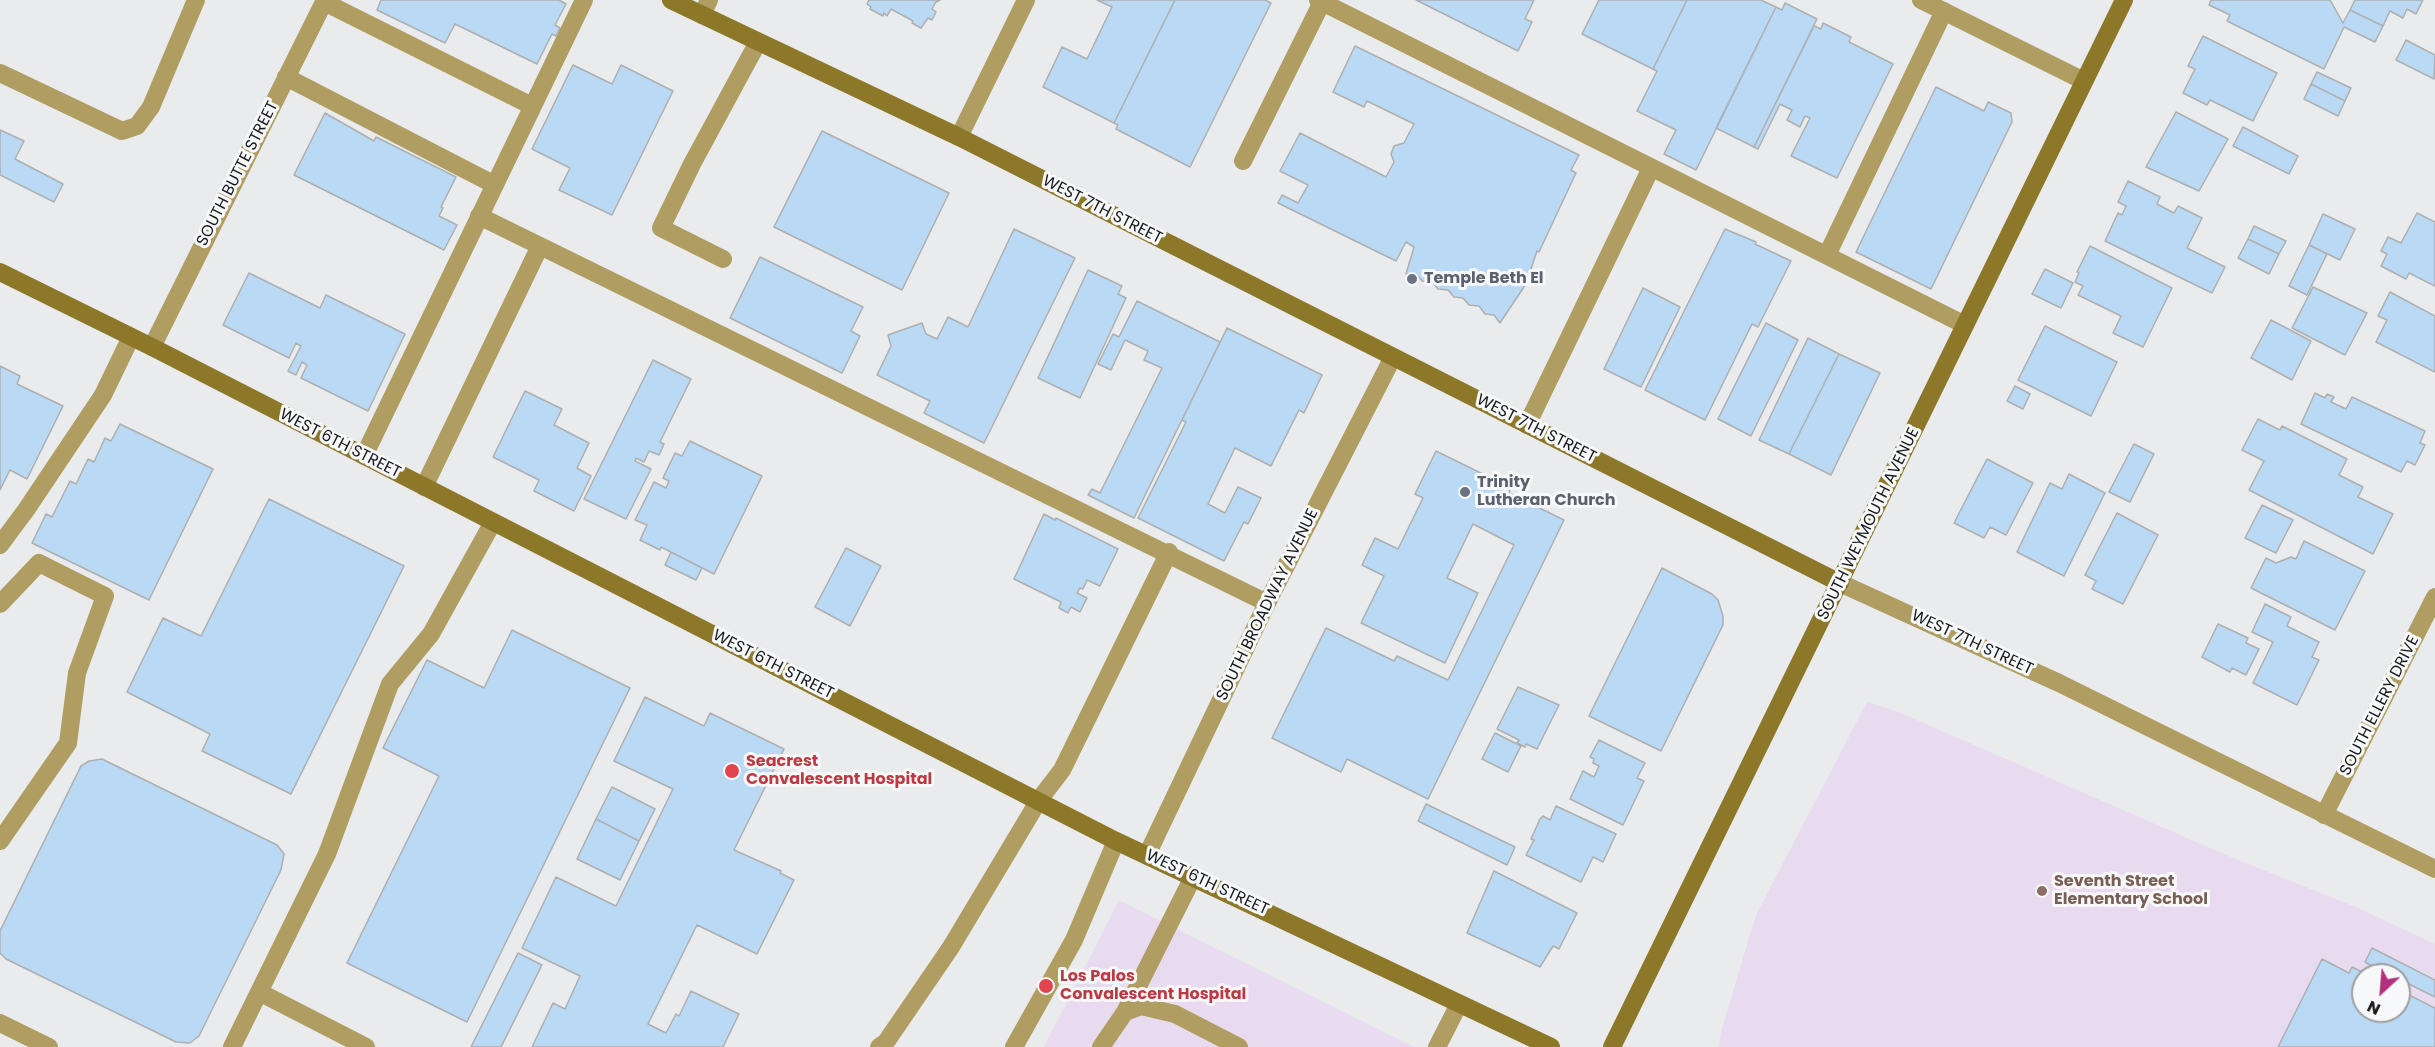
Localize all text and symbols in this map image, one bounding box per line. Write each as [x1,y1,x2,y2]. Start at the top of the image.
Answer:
street label: SOUTH BUTTE STREET [193,98,283,250]
street label: WEST 7TH STREET [1039,172,1165,248]
place label: Temple Beth El [1424,269,1544,289]
marker: Temple Beth El [1405,272,1419,286]
street label: WEST 7TH STREET [1473,391,1599,467]
street label: WEST 6TH STREET [276,405,404,483]
street label: SOUTH WEYMOUTH AVENUE [1814,425,1924,623]
place label: Trinity Lutheran Church [1477,473,1616,511]
marker: Trinity Lutheran Church [1458,485,1472,499]
street label: SOUTH BROADWAY AVENUE [1213,506,1323,704]
street label: WEST 7TH STREET [1908,606,2036,680]
street label: WEST 6TH STREET [709,626,837,704]
street label: SOUTH ELLERY DRIVE [2336,633,2424,779]
place label: Seacrest Convalescent Hospital [746,752,932,790]
marker: Seacrest Convalescent Hospital [723,762,741,780]
street label: WEST 6TH STREET [1143,846,1271,920]
place label: Seventh Street Elementary School [2054,872,2208,910]
marker: Seventh Street Elementary School [2035,884,2049,898]
north arrow [2351,963,2411,1023]
place label: Los Palos Convalescent Hospital [1060,967,1246,1005]
marker: Los Palos Convalescent Hospital [1037,977,1055,995]
text: N [2363,995,2384,1021]

